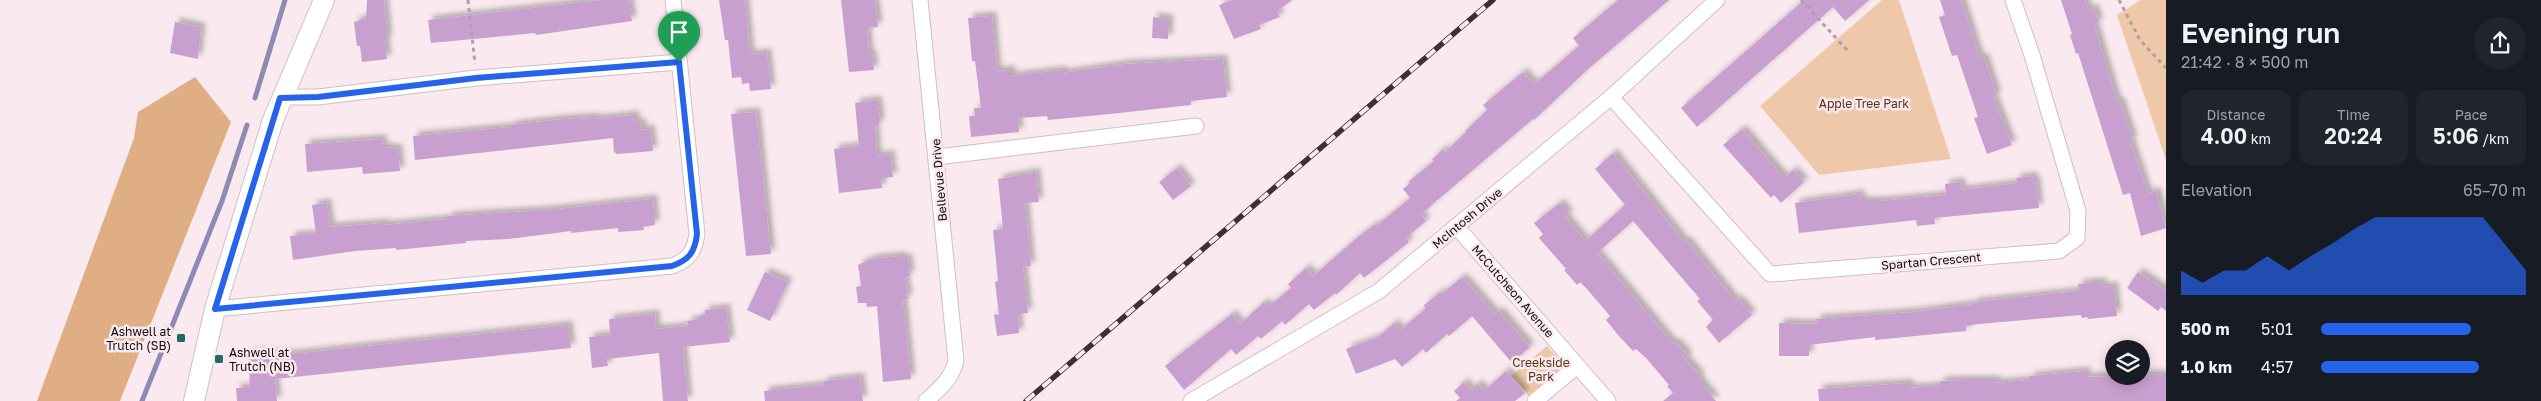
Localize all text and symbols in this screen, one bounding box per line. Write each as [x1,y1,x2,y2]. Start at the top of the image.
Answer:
pin [658,11,700,62]
text: Evening run [2181,16,2340,49]
button: share [2474,17,2526,69]
icon: arrive [665,18,693,46]
text: 21:42 · 8 × 500 m [2181,52,2309,72]
park label: Apple Tree Park [1819,96,1909,111]
text: Distance [2206,106,2265,123]
text: Time [2337,106,2370,123]
text: Pace [2455,106,2488,123]
text: 4.00 [2201,123,2247,149]
text: 20:24 [2324,123,2383,149]
text: 5:06 [2433,123,2479,149]
text: km [2247,130,2271,147]
text: /km [2479,130,2509,147]
street label: Bellevue Drive [928,138,950,222]
text: Elevation [2181,180,2252,200]
text: 65–70 m [2463,180,2526,200]
street label: McIntosh Drive [1429,184,1505,252]
street label: McCutcheon Avenue [1469,242,1557,340]
street label: Spartan Crescent [1880,249,1982,273]
text: 500 m [2181,319,2230,339]
text: 5:01 [2261,319,2293,339]
place label: Ashwell at Trutch (SB) [106,324,171,353]
marker: Ashwell at Trutch (SB) [175,332,187,344]
map controls [2105,340,2150,385]
button: layers [2105,340,2150,385]
place label: Ashwell at Trutch (NB) [229,345,295,374]
marker: Ashwell at Trutch (NB) [213,353,225,365]
park label: Creekside Park [1512,355,1570,384]
text: 1.0 km [2181,357,2232,377]
text: 4:57 [2261,357,2293,377]

